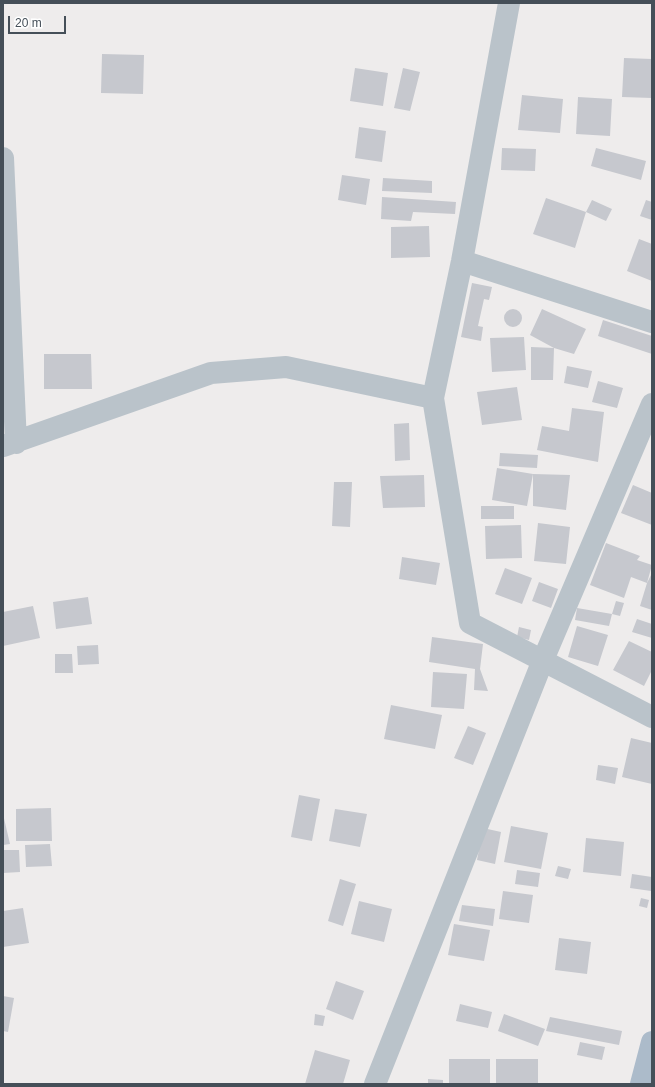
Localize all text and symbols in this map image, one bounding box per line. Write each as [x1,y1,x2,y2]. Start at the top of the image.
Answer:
scale bar [10,8,68,34]
text: 20 m [15,16,42,30]

